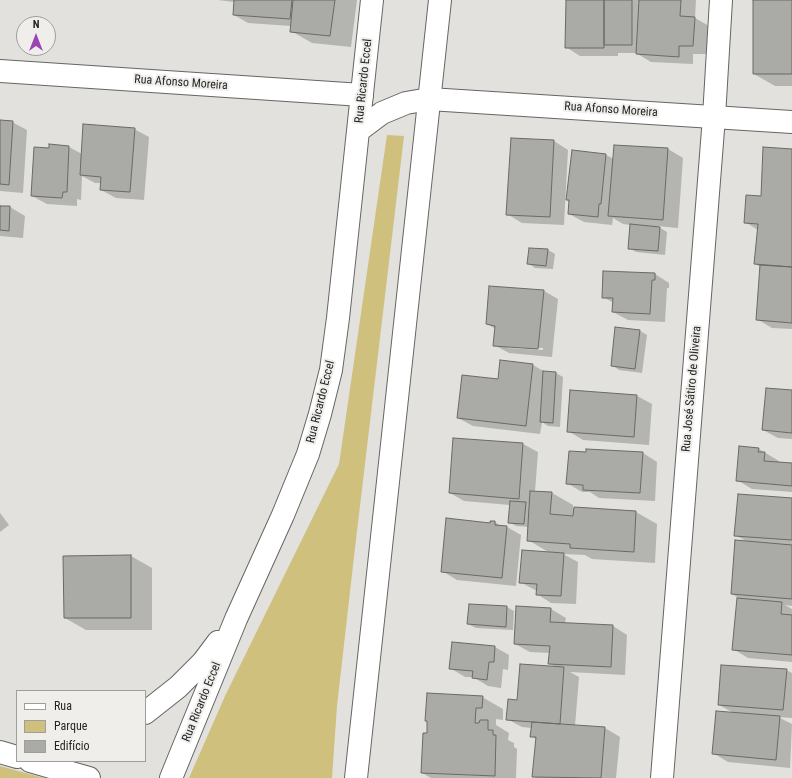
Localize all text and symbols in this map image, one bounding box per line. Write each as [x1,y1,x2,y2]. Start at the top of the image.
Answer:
north arrow [16,16,56,56]
text: N [33,18,39,31]
street label: Rua Ricardo Eccel [352,38,376,124]
street label: Rua Afonso Moreira [134,73,228,93]
street label: Rua Afonso Moreira [564,100,658,120]
street label: Rua José Sátiro de Oliveira [679,325,705,453]
street label: Rua Ricardo Eccel [304,359,338,445]
street label: Rua Ricardo Eccel [179,660,225,744]
legend [16,690,146,762]
text: Rua [54,699,72,713]
text: Parque [54,719,87,733]
text: Edifício [54,739,90,753]

